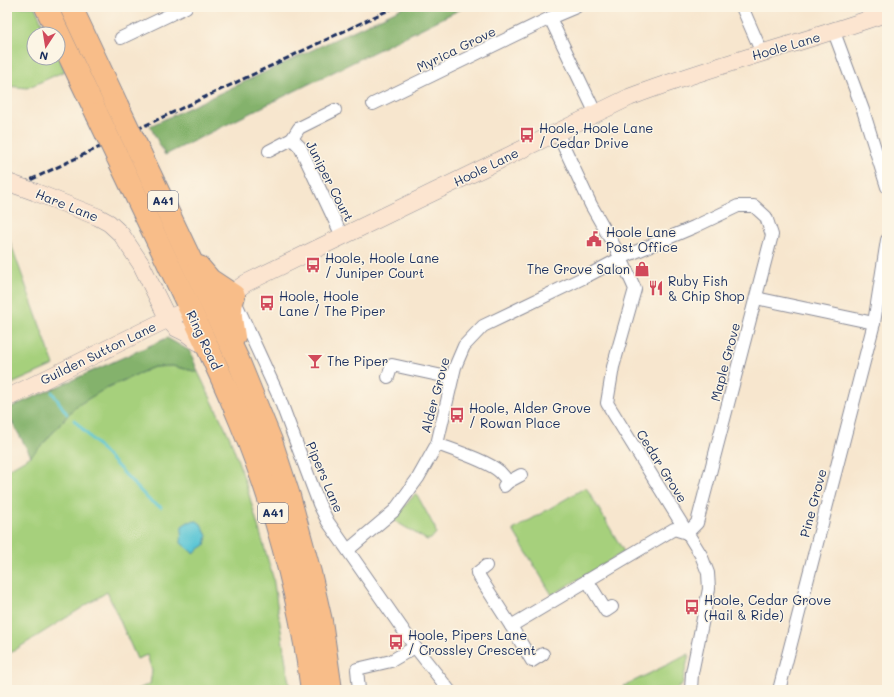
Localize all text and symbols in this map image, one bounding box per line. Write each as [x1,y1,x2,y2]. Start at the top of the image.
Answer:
street label: Myrica Grove [413,22,498,75]
north arrow [26,26,66,66]
street label: Hoole Lane [750,28,822,63]
text: N [38,48,49,64]
place label: Hoole, Hoole Lane / Cedar Drive [539,119,653,151]
bus stop icon: Hoole, Hoole Lane / Cedar Drive [518,126,536,144]
street label: Juniper Court [303,137,358,224]
street label: Hoole Lane [450,143,521,190]
street label: Hare Lane [33,184,101,225]
road number: A41 [148,191,178,211]
place label: Hoole Lane Post Office [606,223,678,255]
public building icon: Hoole Lane Post Office [585,230,603,248]
place label: Hoole, Hoole Lane / Juniper Court [325,249,439,281]
bus stop icon: Hoole, Hoole Lane / Juniper Court [304,256,322,274]
place label: The Grove Salon [527,260,630,277]
shop icon: The Grove Salon [633,260,651,278]
place label: Ruby Fish & Chip Shop [668,272,745,304]
restaurant icon: Ruby Fish & Chip Shop [647,279,665,297]
place label: Hoole, Hoole Lane / The Piper [279,287,386,319]
bus stop icon: Hoole, Hoole Lane / The Piper [258,294,276,312]
street label: Ring Road [183,307,226,372]
street label: Guilden Sutton Lane [37,317,158,388]
street label: Maple Grove [706,321,743,403]
bar icon: The Piper [306,352,324,370]
place label: The Piper [327,352,388,369]
street label: Alder Grove [416,355,453,435]
place label: Hoole, Alder Grove / Rowan Place [469,399,591,431]
bus stop icon: Hoole, Alder Grove / Rowan Place [448,406,466,424]
street label: Cedar Grove [633,426,692,505]
street label: Pipers Lane [303,439,348,515]
street label: Pine Grove [795,467,830,539]
road number: A41 [258,503,288,523]
place label: Hoole, Cedar Grove (Hail & Ride) [704,591,831,623]
bus stop icon: Hoole, Cedar Grove (Hail & Ride) [683,598,701,616]
place label: Hoole, Pipers Lane / Crossley Crescent [408,626,536,658]
bus stop icon: Hoole, Pipers Lane / Crossley Crescent [387,633,405,651]

